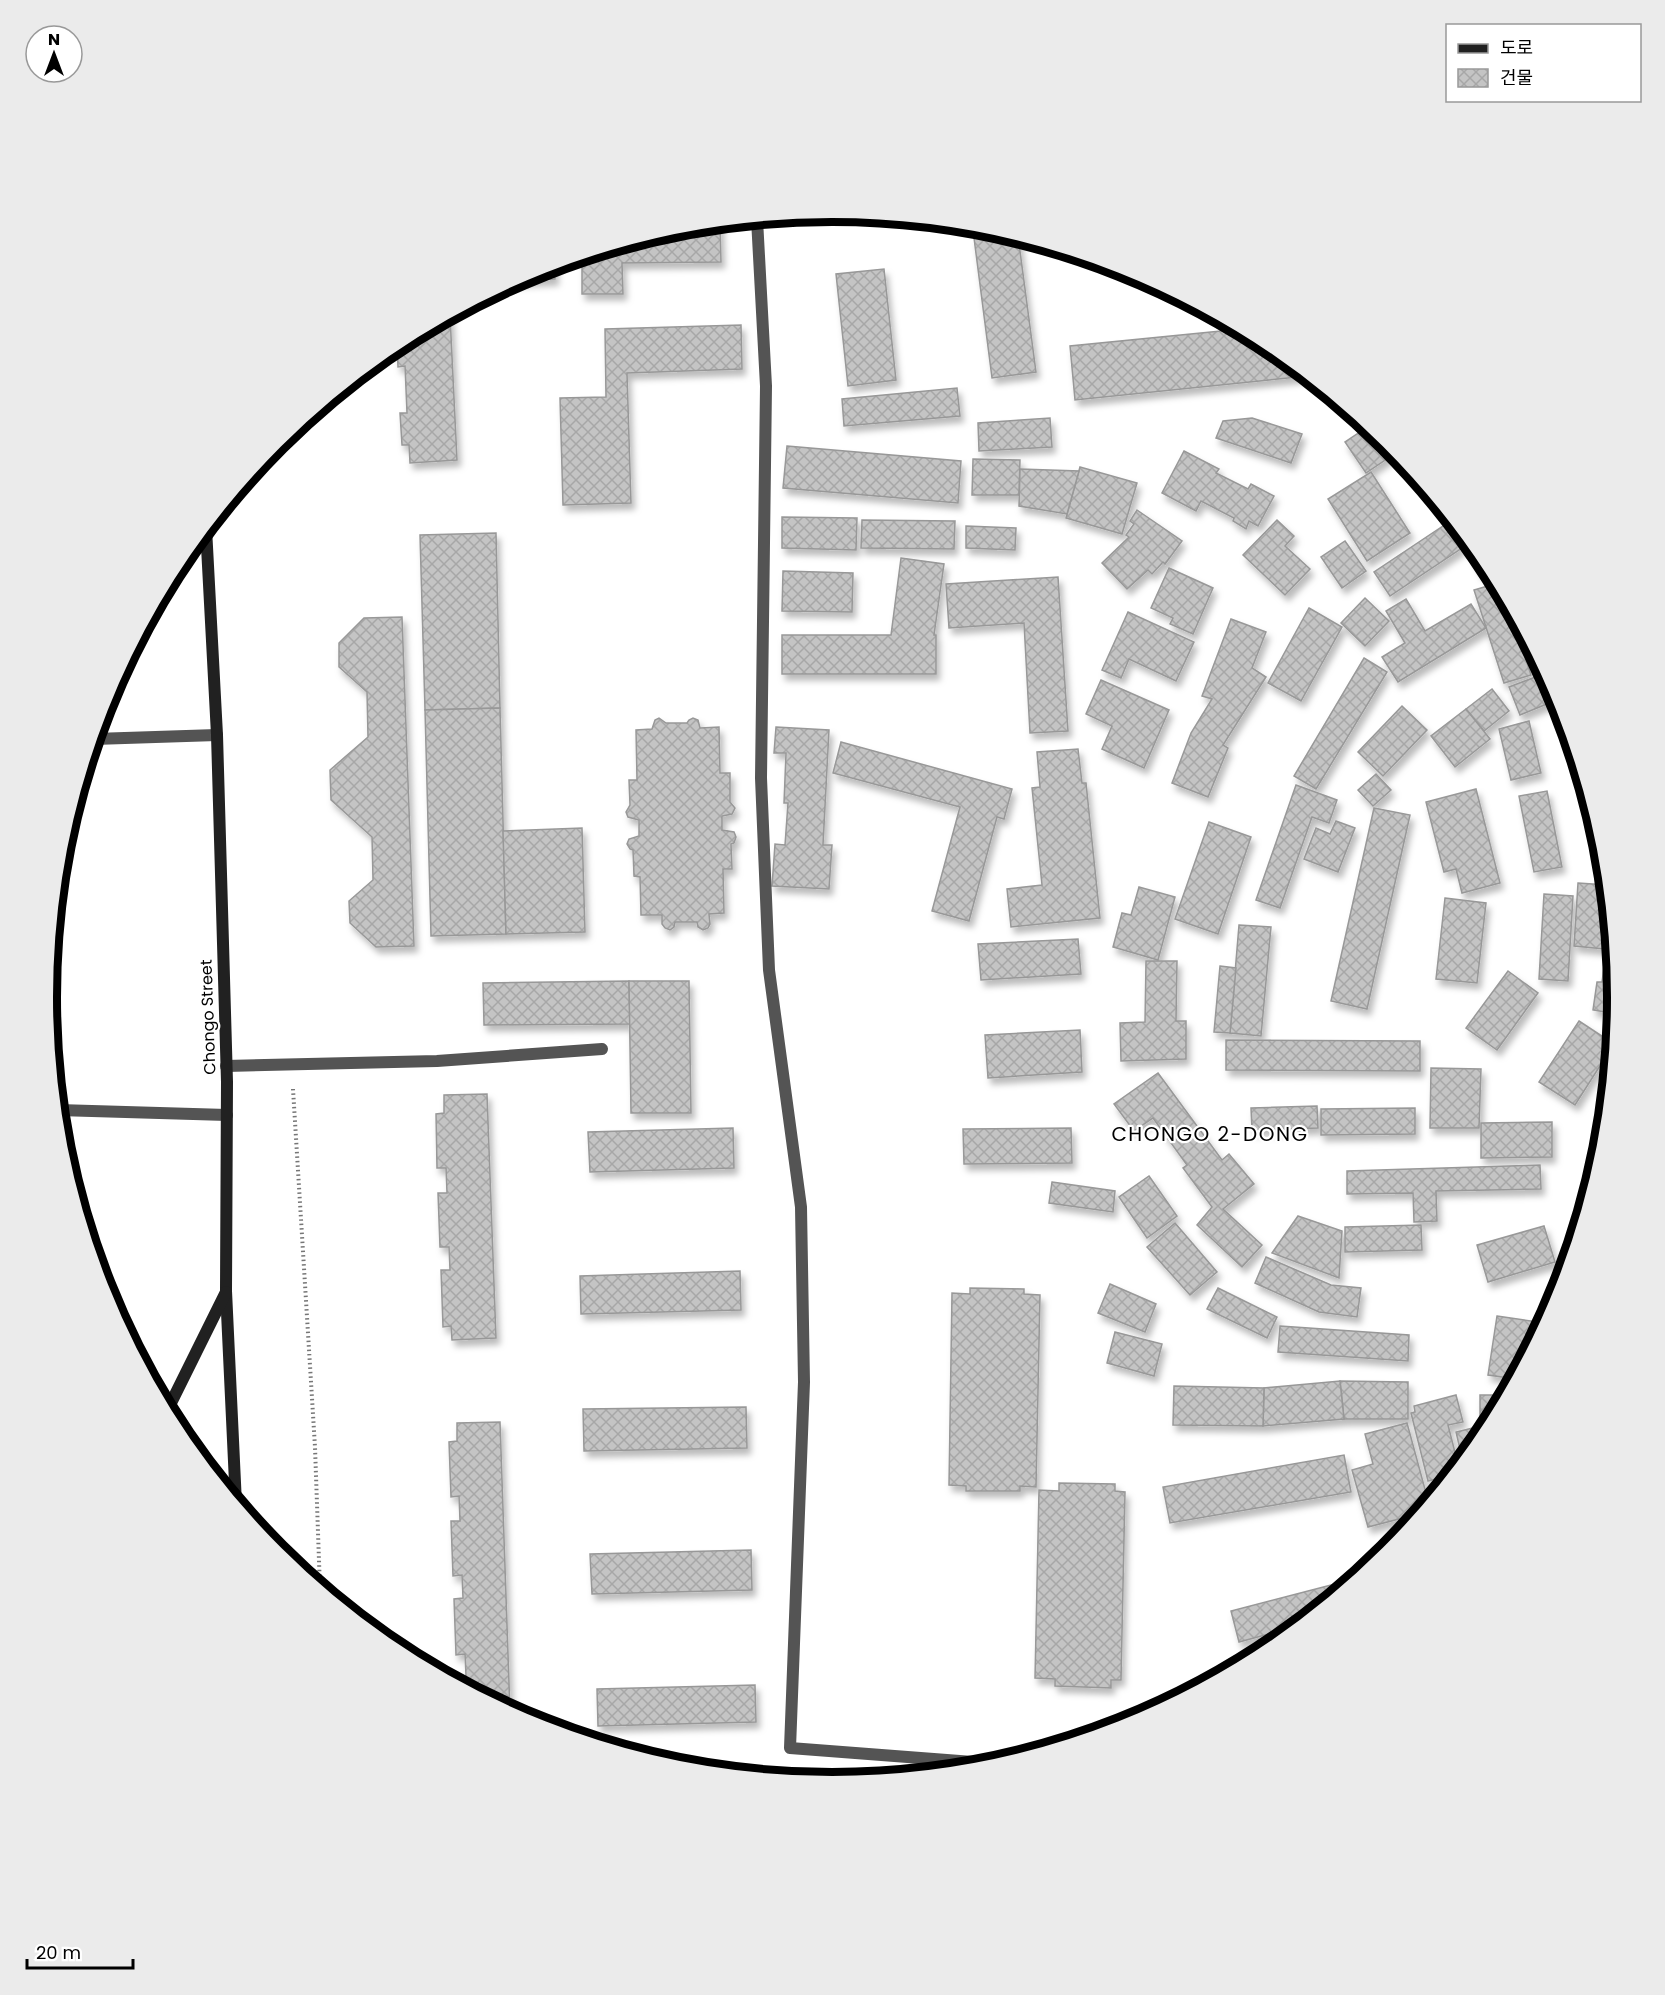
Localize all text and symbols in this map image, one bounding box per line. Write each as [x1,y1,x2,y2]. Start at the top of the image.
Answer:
north arrow [24,24,84,84]
legend [1446,24,1641,102]
text: N [48,28,60,51]
text: 도로 [1500,35,1533,60]
text: 건물 [1500,65,1533,90]
street label: Chongo Street [194,959,222,1075]
district label: CHONGO 2-DONG [1111,1120,1309,1148]
scale bar [27,1932,134,1970]
text: 20 m [36,1940,81,1965]

